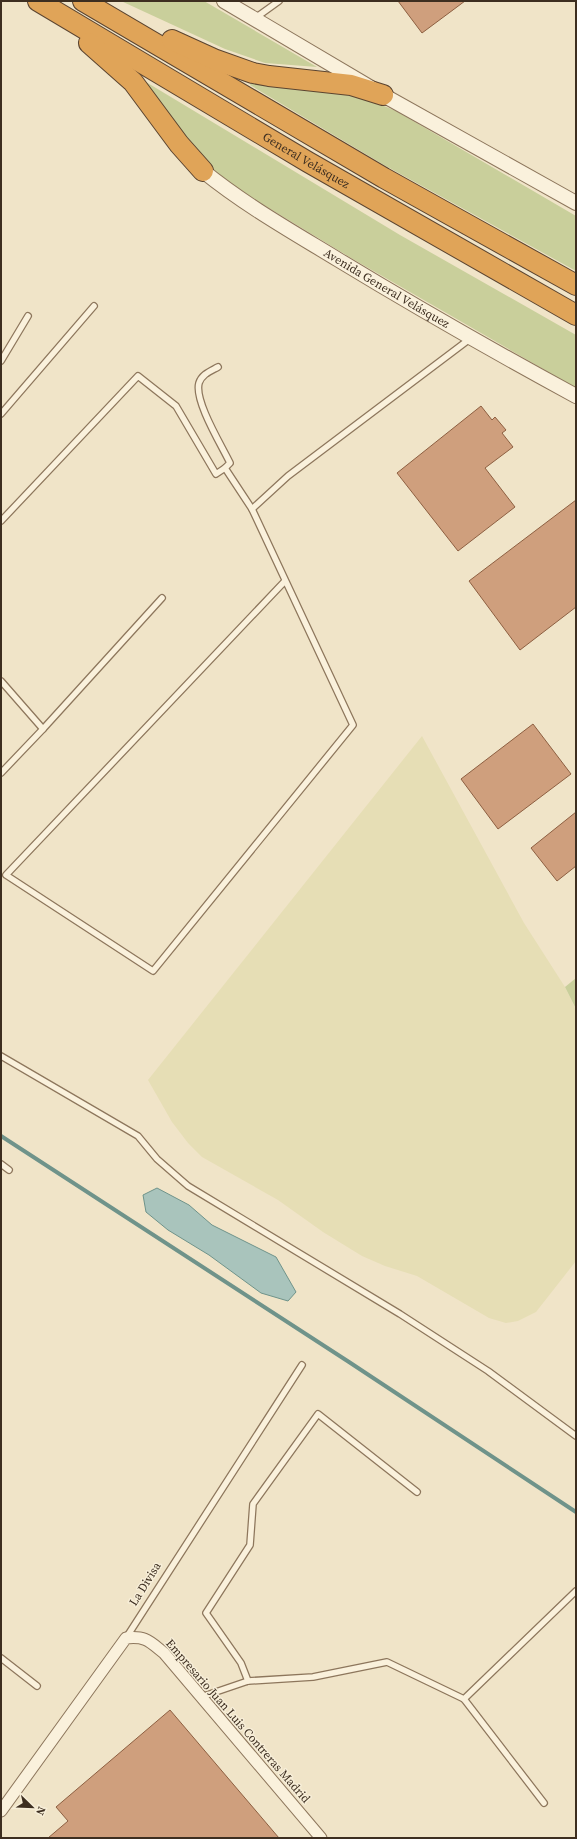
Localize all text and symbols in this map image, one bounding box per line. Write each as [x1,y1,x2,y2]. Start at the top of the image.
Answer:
street label: General Velásquez [260,129,353,192]
street label: Avenida General Velásquez [321,245,453,332]
street label: La Divisa [125,1558,165,1609]
street label: Empresario Juan Luis Contreras Madrid [162,1636,314,1806]
north arrow [12,1787,52,1827]
text: N [32,1804,49,1817]

